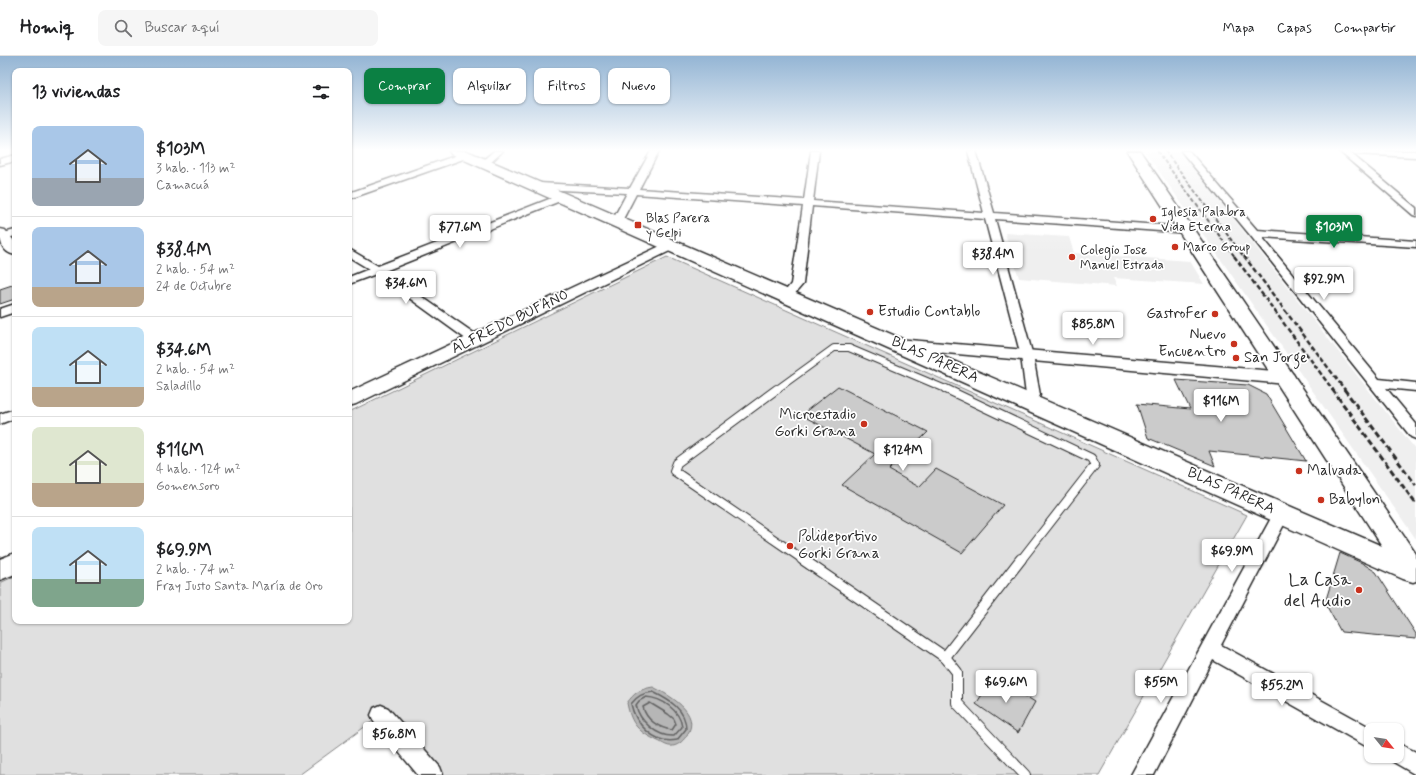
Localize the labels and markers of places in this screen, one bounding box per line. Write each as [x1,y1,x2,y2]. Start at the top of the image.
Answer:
place label: Iglesia Palabra Vida Eterna [1161,204,1246,236]
place label: Blas Parera y Gelpi [646,210,711,242]
marker: Iglesia Palabra Vida Eterna [1148,214,1158,224]
pin: $77.6M [427,215,493,249]
pin: $103M [1306,215,1362,249]
marker: Blas Parera y Gelpi [633,220,643,230]
place label: Marco Group [1183,239,1250,256]
pin: $38.4M [960,242,1026,276]
place label: Colegio Jose Manuel Estrada [1080,242,1164,274]
marker: Marco Group [1170,242,1180,252]
marker: Colegio Jose Manuel Estrada [1067,252,1077,262]
pin: $92.9M [1291,267,1357,301]
pin: $34.6M [373,271,439,305]
place label: Estudio Contablo [878,302,981,322]
place label: GastroFer [1146,304,1208,324]
marker: Estudio Contablo [865,307,875,317]
marker: GastroFer [1210,309,1220,319]
pin: $85.8M [1060,312,1126,346]
place label: Nuevo Encuentro [1158,325,1226,362]
marker: Nuevo Encuentro [1229,339,1239,349]
place label: San Jorge [1244,348,1307,369]
marker: San Jorge [1231,353,1241,363]
pin: $116M [1193,389,1249,423]
place label: Microestadio Gorki Grana [774,405,856,442]
marker: Microestadio Gorki Grana [859,419,869,429]
pin: $124M [875,438,931,472]
place label: Malvada [1307,461,1362,481]
marker: Malvada [1294,466,1304,476]
place label: Babylon [1329,490,1380,510]
marker: Babylon [1316,495,1326,505]
place label: Polideportivo Gorki Grana [798,527,880,564]
pin: $69.9M [1199,539,1265,573]
marker: Polideportivo Gorki Grana [785,541,795,551]
place label: La Casa del Audio [1284,568,1351,613]
marker: La Casa del Audio [1354,585,1364,595]
pin: $69.6M [973,670,1039,704]
pin: $55M [1137,670,1185,704]
pin: $55.2M [1249,673,1315,707]
pin: $56.8M [361,722,427,756]

